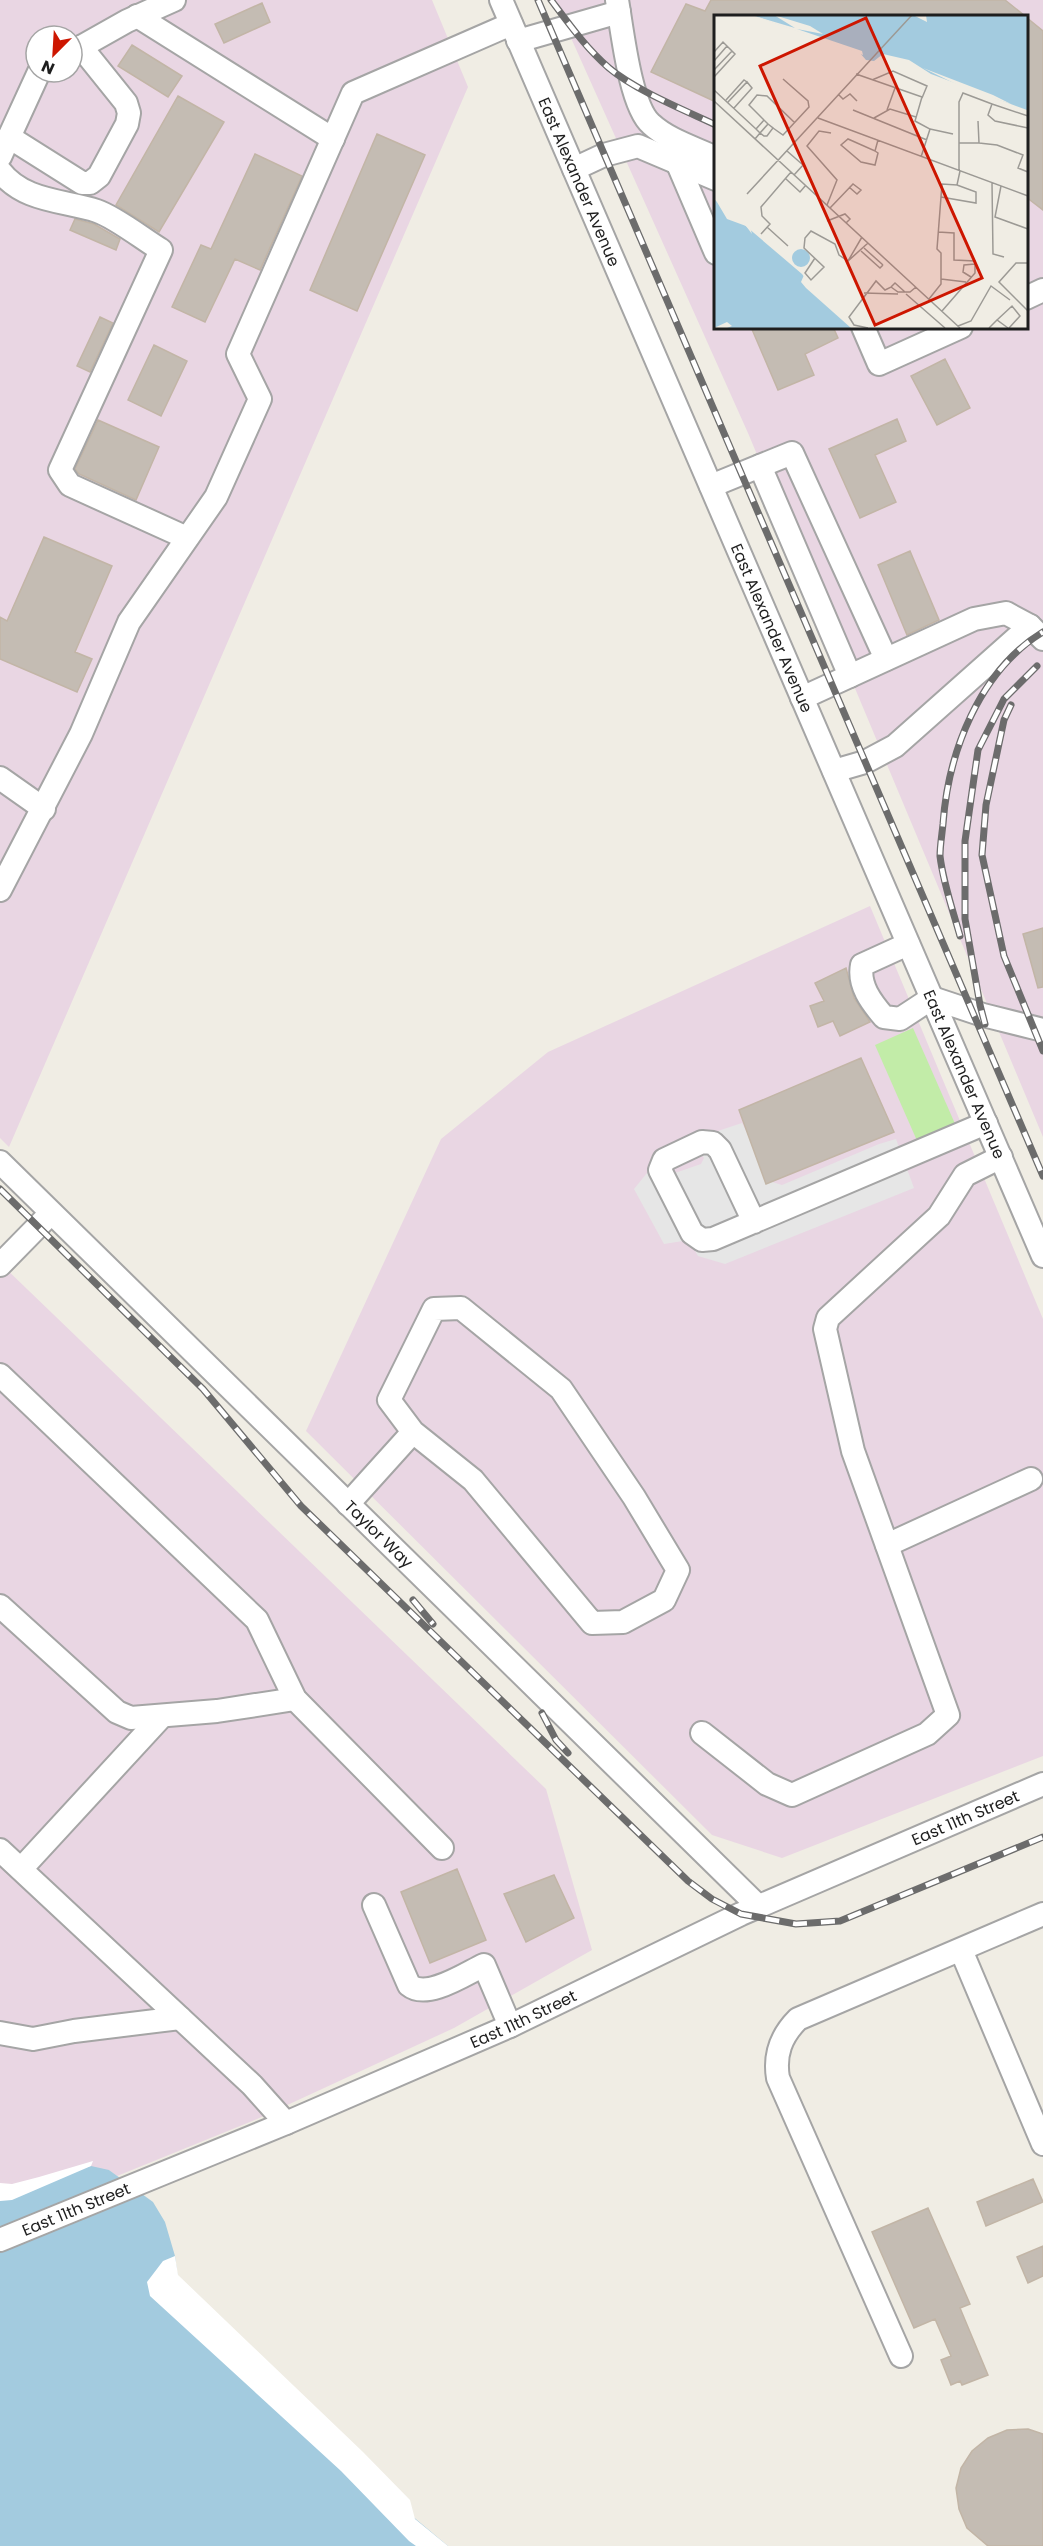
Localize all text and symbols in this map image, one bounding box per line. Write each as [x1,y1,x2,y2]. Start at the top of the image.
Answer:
inset map [714,15,1028,328]
north arrow [24,24,84,84]
text: N [38,54,58,80]
street label: East Alexander Avenue [533,94,626,270]
street label: East Alexander Avenue [725,540,819,716]
street label: East Alexander Avenue [918,986,1011,1162]
street label: Taylor Way [339,1495,419,1573]
street label: East 11th Street [908,1784,1023,1851]
street label: East 11th Street [466,1984,580,2053]
street label: East 11th Street [18,2176,134,2241]

